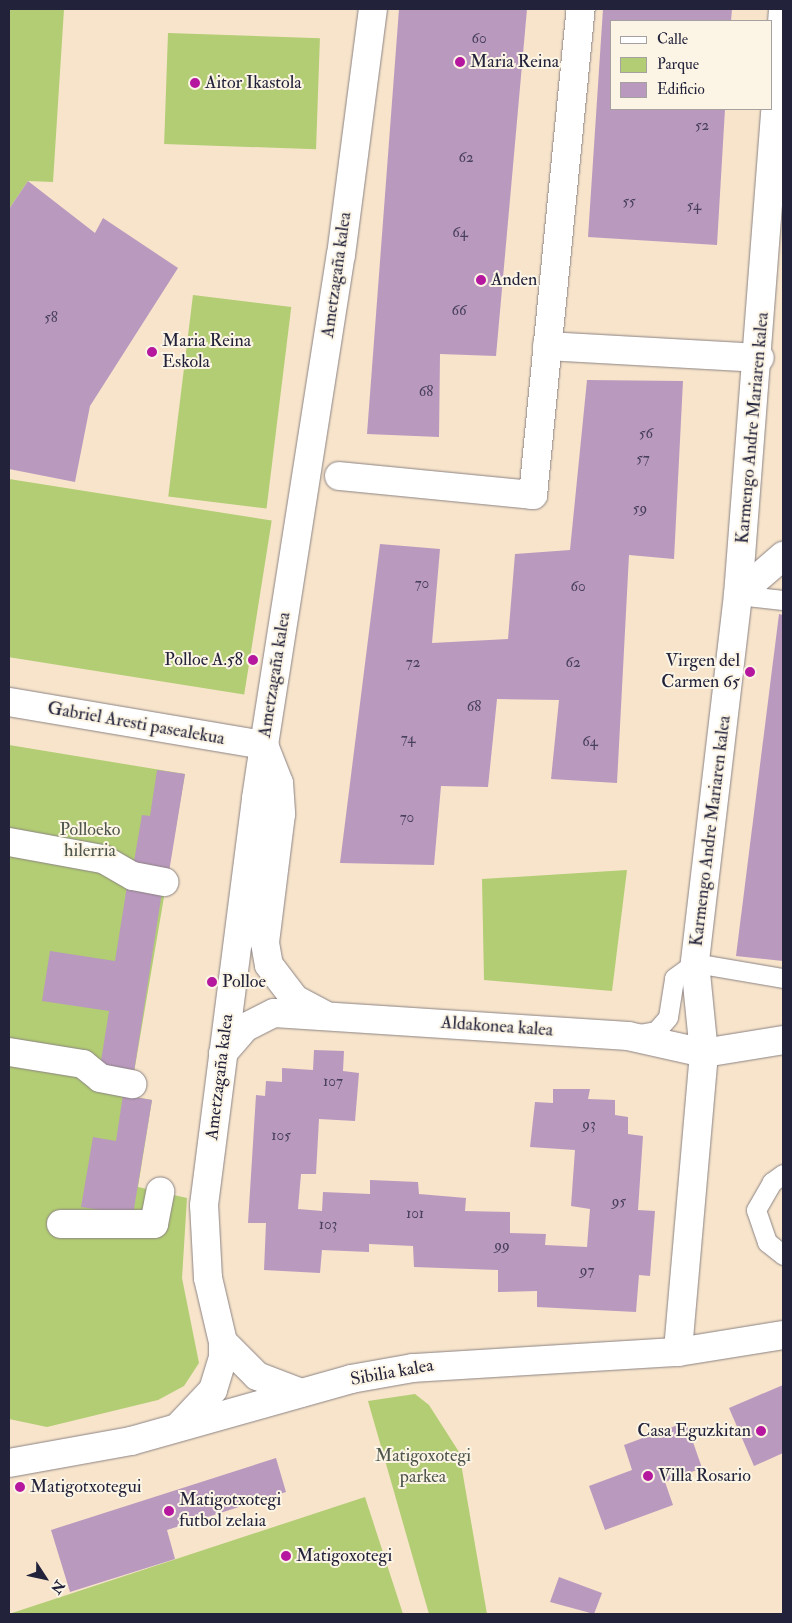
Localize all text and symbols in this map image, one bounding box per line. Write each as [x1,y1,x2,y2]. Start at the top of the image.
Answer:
legend [610,20,772,110]
house number: 60 [471,30,487,48]
text: Calle [657,30,688,49]
place label: Maria Reina [470,51,559,73]
text: Parque [657,55,699,74]
marker: Maria Reina [454,56,466,68]
place label: Aitor Ikastola [205,72,302,94]
marker: Aitor Ikastola [189,77,201,89]
text: Edificio [657,80,705,99]
house number: 52 [695,117,709,135]
house number: 62 [458,149,474,167]
house number: 55 [622,193,636,211]
house number: 54 [687,197,701,215]
street label: Ametzagaña kalea [317,211,357,339]
house number: 64 [452,224,468,242]
place label: Anden [491,269,537,291]
marker: Anden [475,274,487,286]
house number: 66 [451,302,467,320]
house number: 58 [44,309,58,327]
street label: Karmengo Andre Mariaren kalea [732,311,774,545]
place label: Maria Reina Eskola [162,331,251,374]
marker: Maria Reina Eskola [146,346,158,358]
house number: 68 [419,383,433,401]
house number: 56 [639,425,653,443]
house number: 57 [636,450,650,468]
house number: 59 [633,500,647,518]
house number: 70 [415,575,429,593]
house number: 60 [570,578,586,596]
street label: Ametzagaña kalea [254,611,296,739]
place label: Polloe A.58 [164,649,243,671]
place label: Virgen del Carmen 65 [661,651,740,694]
marker: Polloe A.58 [247,654,259,666]
house number: 72 [406,654,420,672]
house number: 62 [565,654,581,672]
marker: Virgen del Carmen 65 [744,666,756,678]
street label: Gabriel Aresti pasealekua [46,698,226,750]
house number: 68 [467,698,481,716]
street label: Karmengo Andre Mariaren kalea [686,714,736,948]
house number: 74 [401,730,415,748]
house number: 64 [582,733,598,751]
house number: 70 [400,809,414,827]
park label: Polloeko hilerria [60,820,120,862]
place label: Polloe [222,971,266,993]
marker: Polloe [206,976,218,988]
street label: Aldakonea kalea [440,1012,554,1042]
street label: Ametzagaña kalea [202,1013,238,1141]
house number: 107 [323,1073,343,1091]
house number: 93 [582,1116,596,1134]
house number: 105 [271,1127,291,1145]
house number: 95 [612,1193,626,1211]
house number: 101 [406,1205,424,1223]
house number: 103 [319,1216,337,1234]
house number: 99 [494,1237,510,1255]
house number: 97 [580,1262,594,1280]
street label: Sibilia kalea [349,1355,435,1391]
place label: Casa Eguzkitan [637,1420,751,1442]
marker: Casa Eguzkitan [755,1425,767,1437]
park label: Matigoxotegi parkea [375,1446,471,1488]
place label: Villa Rosario [658,1465,751,1487]
marker: Villa Rosario [642,1470,654,1482]
place label: Matigotxotegui [30,1476,142,1498]
marker: Matigotxotegui [14,1481,26,1493]
place label: Matigotxotegi futbol zelaia [179,1490,281,1532]
marker: Matigotxotegi futbol zelaia [163,1505,175,1517]
place label: Matigoxotegi [296,1545,392,1567]
marker: Matigoxotegi [280,1550,292,1562]
north arrow [20,1553,70,1603]
text: N [47,1577,68,1597]

